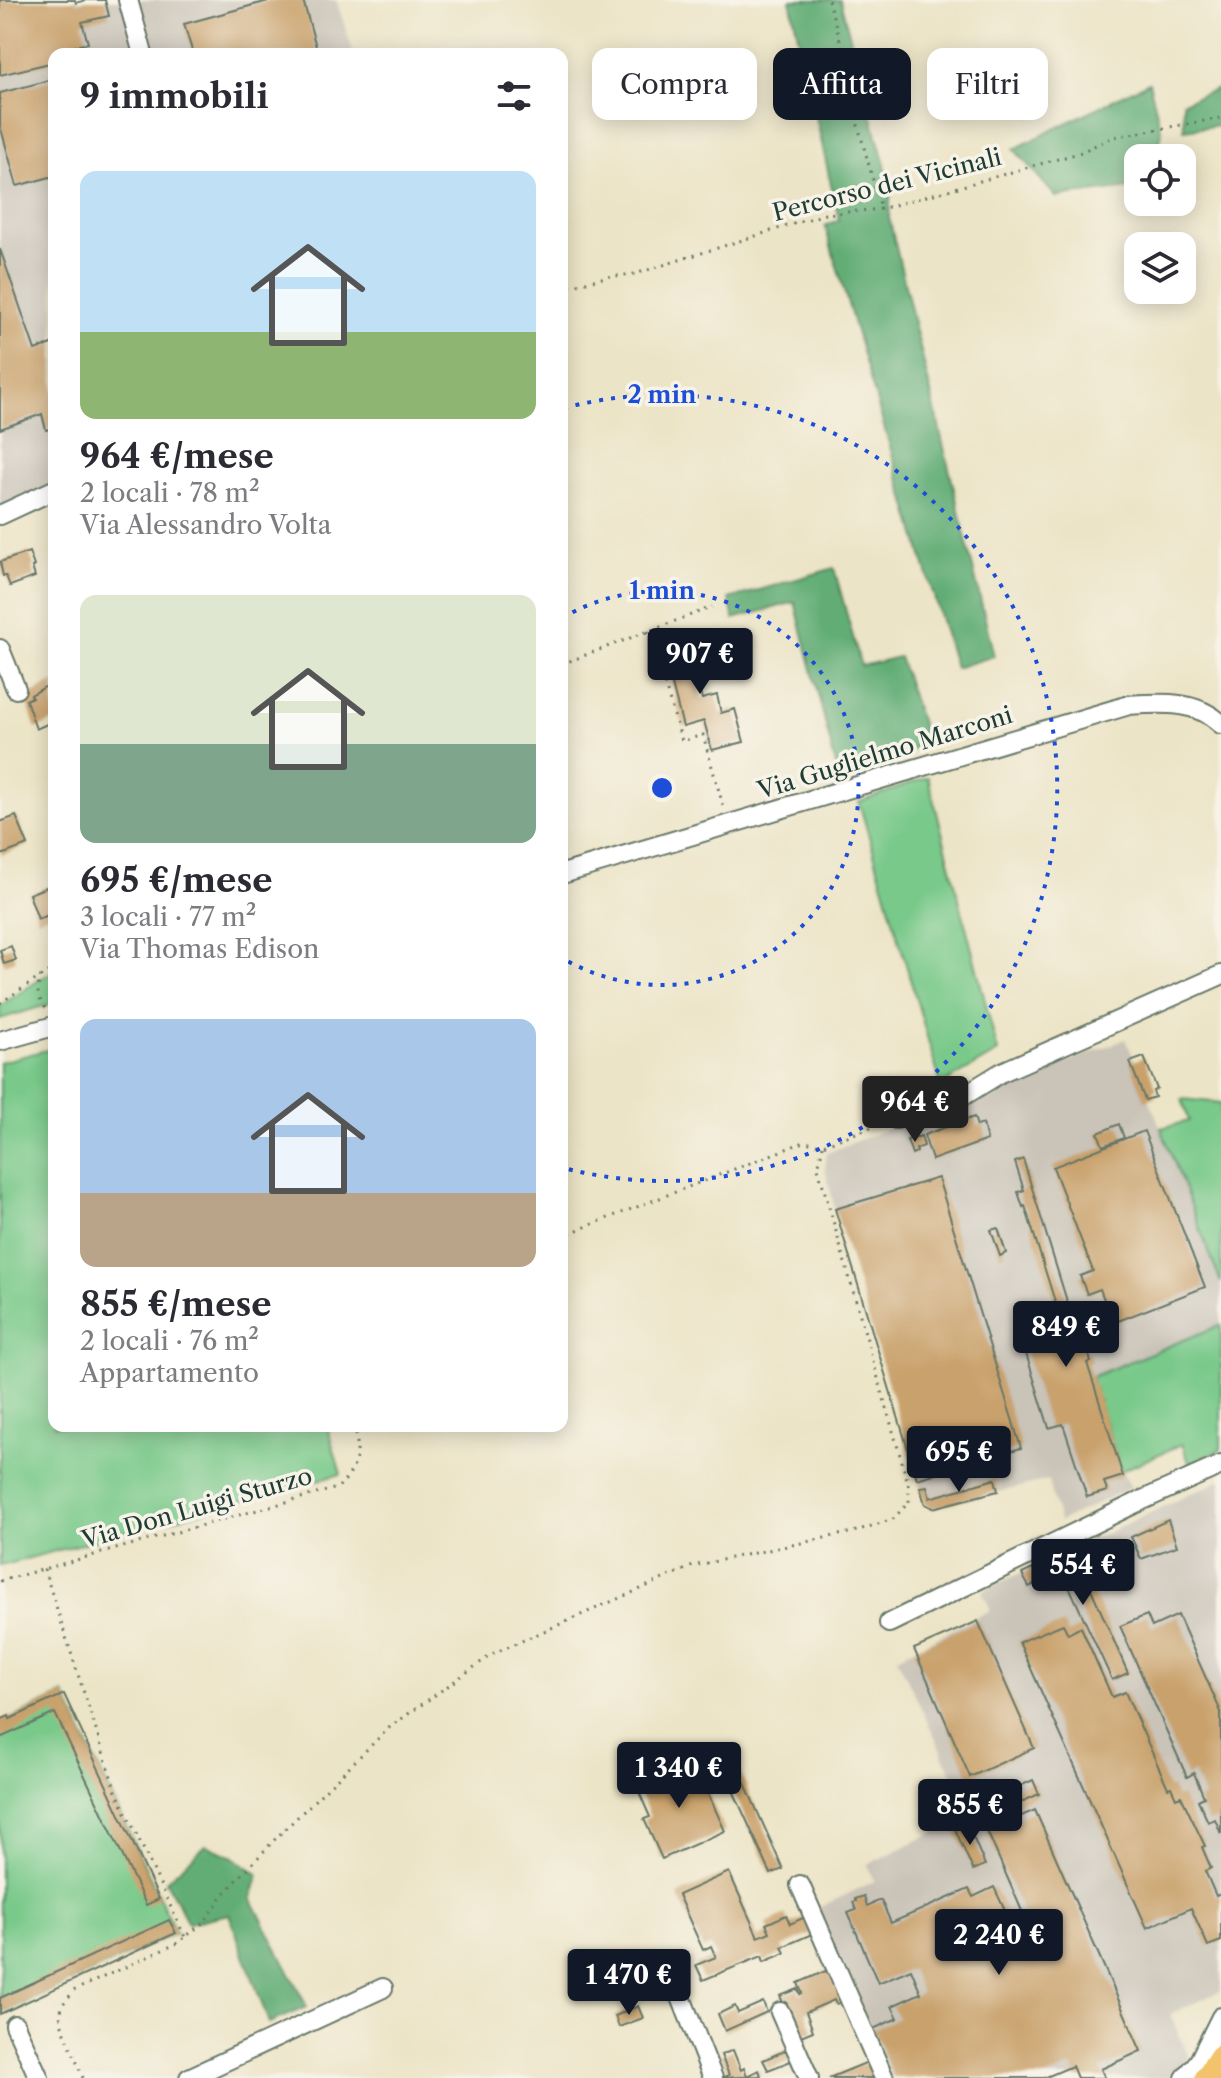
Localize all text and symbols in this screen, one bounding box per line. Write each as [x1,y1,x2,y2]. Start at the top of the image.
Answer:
chip: Compra [592,48,757,120]
chip: Affitta [773,48,911,120]
chip: Filtri [927,48,1048,120]
icon: filters [492,74,536,118]
text: 9 immobili [80,75,269,117]
street label: Percorso dei Vicinali [769,142,1004,227]
map controls [1124,144,1196,304]
button: locate [1124,144,1196,216]
icon: home [236,223,380,367]
button: layers [1124,232,1196,304]
text: 2 min [627,380,697,409]
text: 964 €/mese [80,435,274,477]
text: 2 locali · 78 m² [80,477,260,509]
text: Via Alessandro Volta [80,509,332,541]
text: 1 min [629,576,695,605]
pin: 907 € [644,628,756,696]
text: 907 € [666,638,734,670]
icon: home [236,647,380,791]
street label: Via Guglielmo Marconi [753,700,1016,805]
centre of rings [648,774,676,802]
text: 695 €/mese [80,859,273,901]
text: 3 locali · 77 m² [80,901,256,933]
text: Via Thomas Edison [80,933,319,965]
icon: home [236,1071,380,1215]
pin: 964 € [859,1076,971,1144]
text: 964 € [880,1086,950,1118]
text: 855 €/mese [80,1283,272,1325]
pin: 849 € [1010,1301,1122,1369]
text: 849 € [1031,1311,1101,1343]
text: 2 locali · 76 m² [80,1325,259,1357]
text: Appartamento [80,1357,259,1389]
pin: 695 € [903,1426,1015,1494]
text: 695 € [925,1436,993,1468]
street label: Via Don Luigi Sturzo [78,1461,315,1555]
pin: 554 € [1027,1539,1139,1607]
text: 554 € [1049,1549,1117,1581]
pin: 1 340 € [605,1742,753,1810]
text: 1 340 € [635,1752,723,1784]
pin: 855 € [914,1779,1026,1847]
text: 855 € [936,1789,1004,1821]
pin: 2 240 € [925,1909,1073,1977]
text: 2 240 € [953,1919,1045,1951]
pin: 1 470 € [555,1949,703,2017]
text: 1 470 € [586,1959,672,1991]

